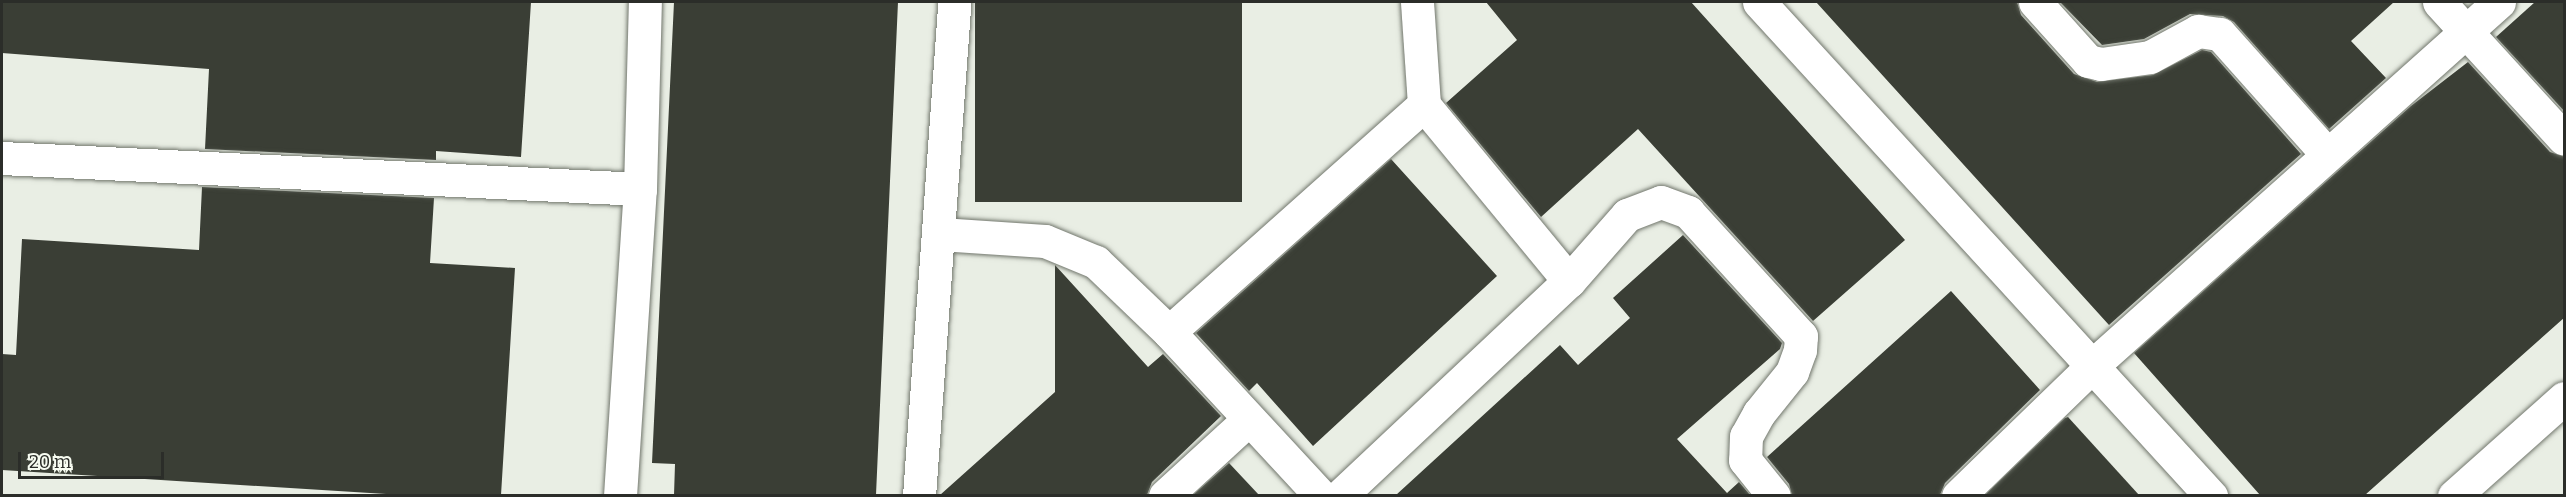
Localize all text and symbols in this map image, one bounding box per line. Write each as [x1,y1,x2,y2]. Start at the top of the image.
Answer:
scale bar [21,440,166,478]
text: 20 m [29,451,71,473]

